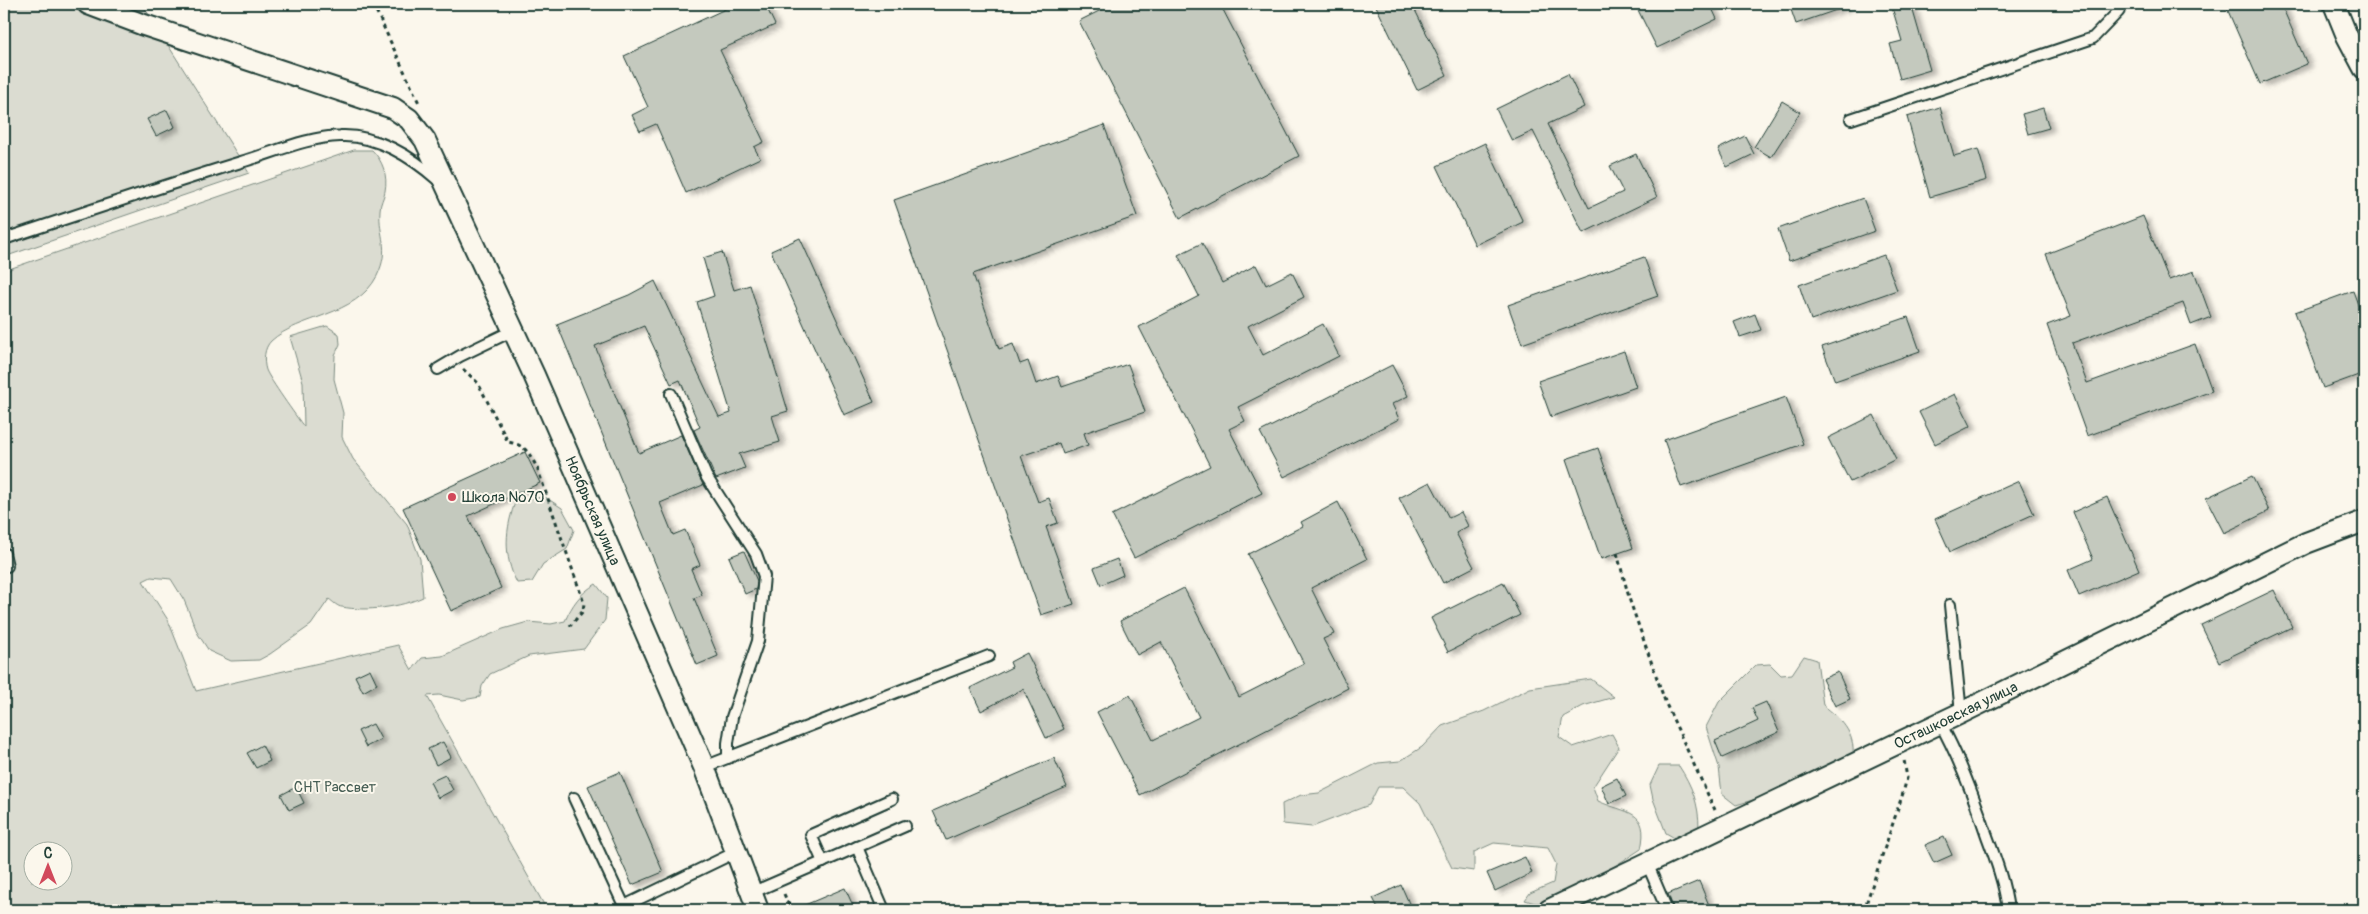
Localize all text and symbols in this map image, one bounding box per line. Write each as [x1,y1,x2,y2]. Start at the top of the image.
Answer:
street label: Ноябрьская улица [561,453,625,568]
place label: Школа №70 [462,488,545,507]
marker: Школа №70 [446,491,458,503]
street label: Осташковская улица [1891,677,2021,753]
park label: СНТ Рассвет [294,778,377,797]
north arrow [22,842,72,892]
text: С [44,845,53,862]

